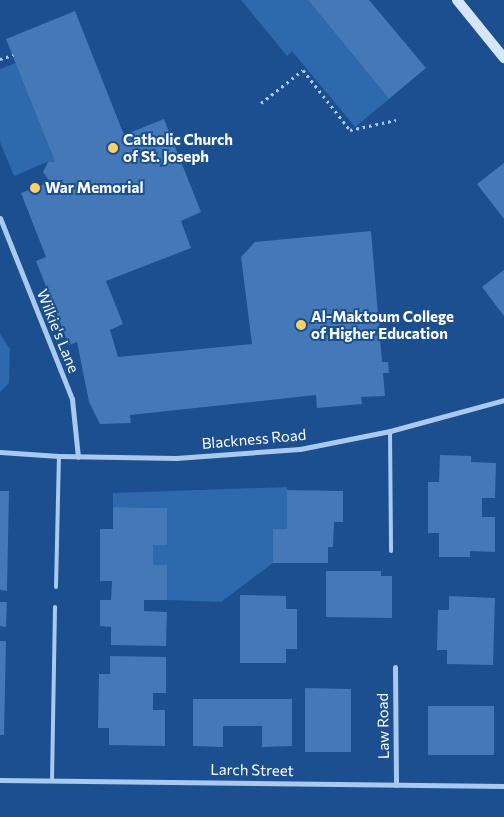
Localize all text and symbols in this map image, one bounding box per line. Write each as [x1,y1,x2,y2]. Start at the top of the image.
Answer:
place label: Catholic Church of St. Joseph [123,130,233,165]
marker: Catholic Church of St. Joseph [107,142,119,154]
place label: War Memorial [45,179,143,197]
marker: War Memorial [29,182,41,194]
street label: Wilkie's Lane [33,287,83,375]
place label: Al-Maktoum College of Higher Education [311,307,454,342]
marker: Al-Maktoum College of Higher Education [295,319,307,331]
street label: Blackness Road [201,425,307,453]
street label: Law Road [373,693,393,759]
street label: Larch Street [210,760,294,780]

